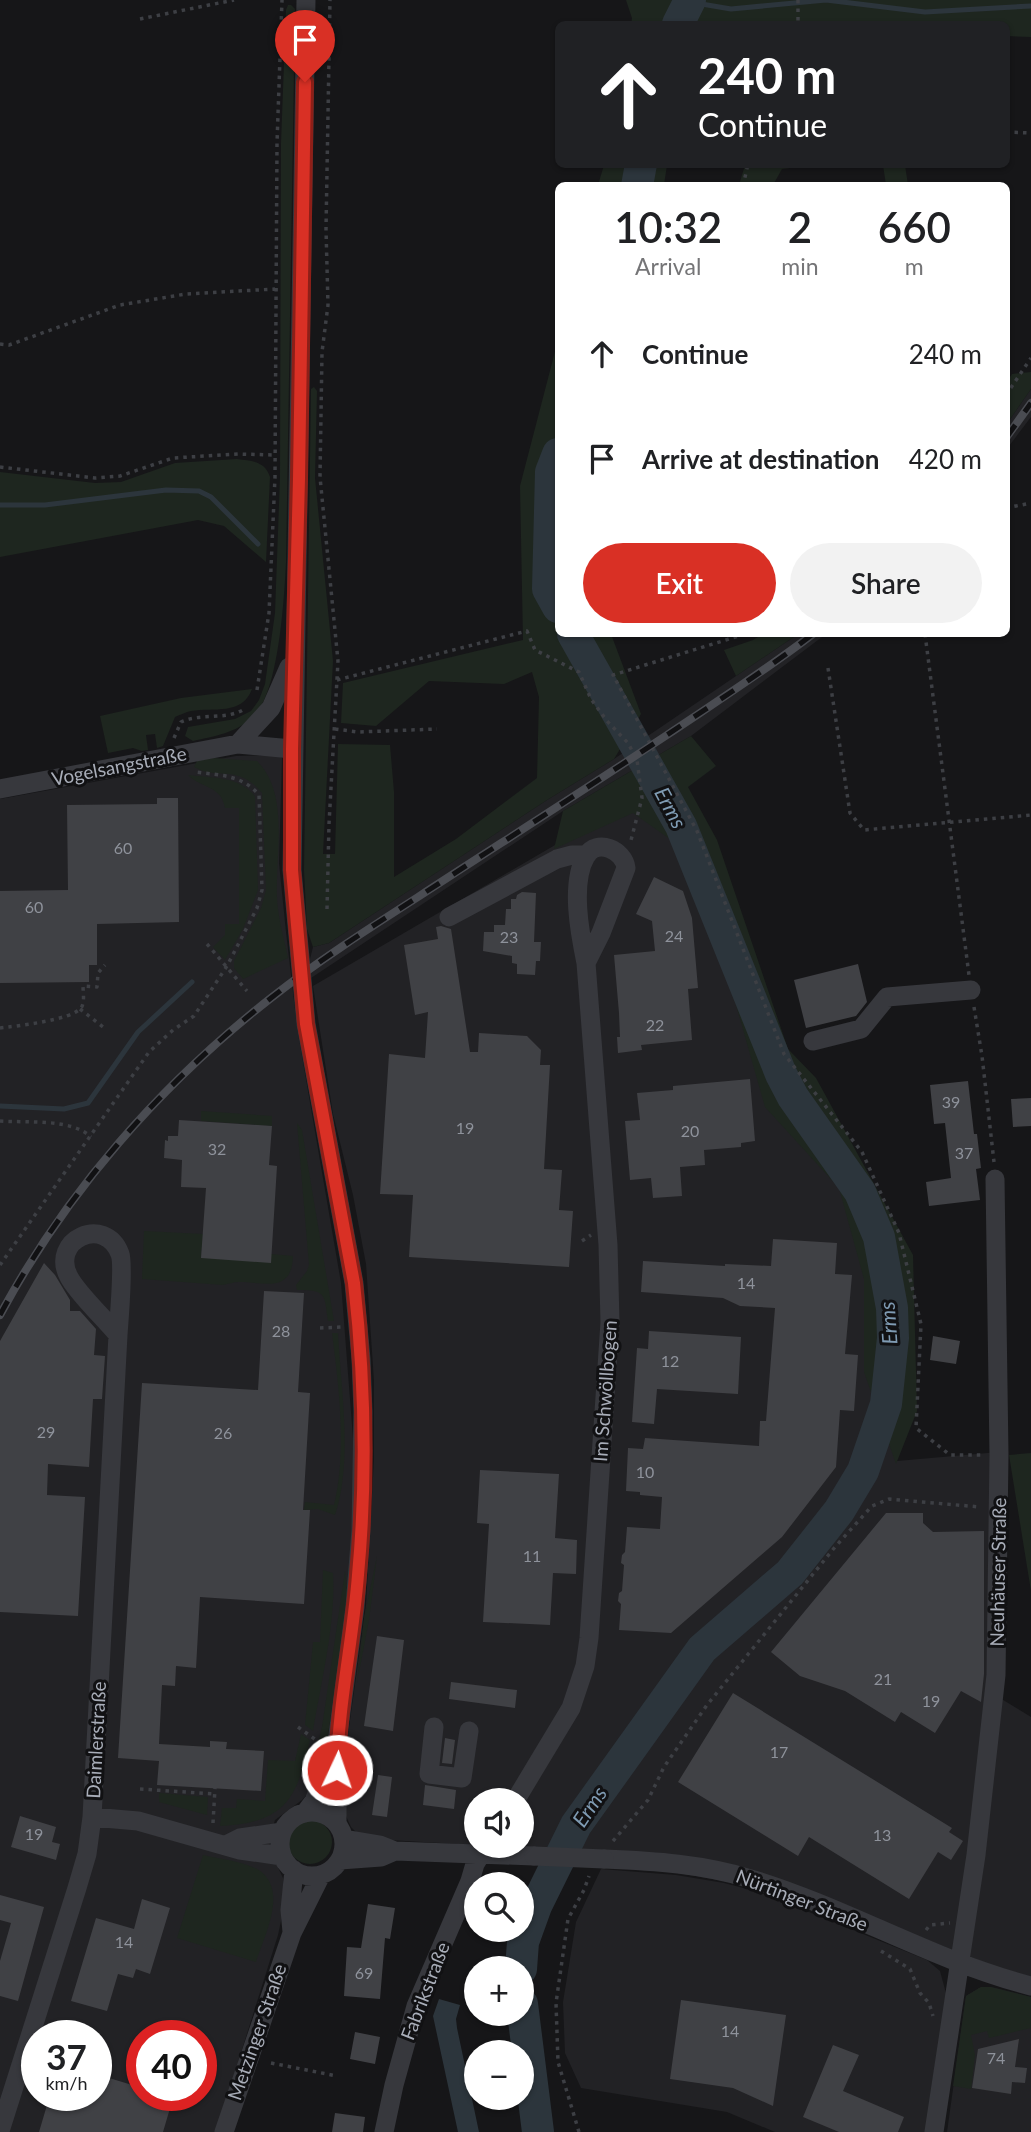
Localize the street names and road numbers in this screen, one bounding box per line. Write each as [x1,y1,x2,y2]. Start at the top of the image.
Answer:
street label: Vogelsangstraße [50,741,188,790]
street label: Im Schwöllbogen [588,1319,621,1463]
street label: Neuhäuser Straße [985,1497,1010,1647]
street label: Daimlerstraße [81,1681,110,1799]
street label: Nürtinger Straße [733,1864,871,1935]
street label: Fabrikstraße [395,1939,454,2043]
street label: Metzinger Straße [222,1961,291,2103]

